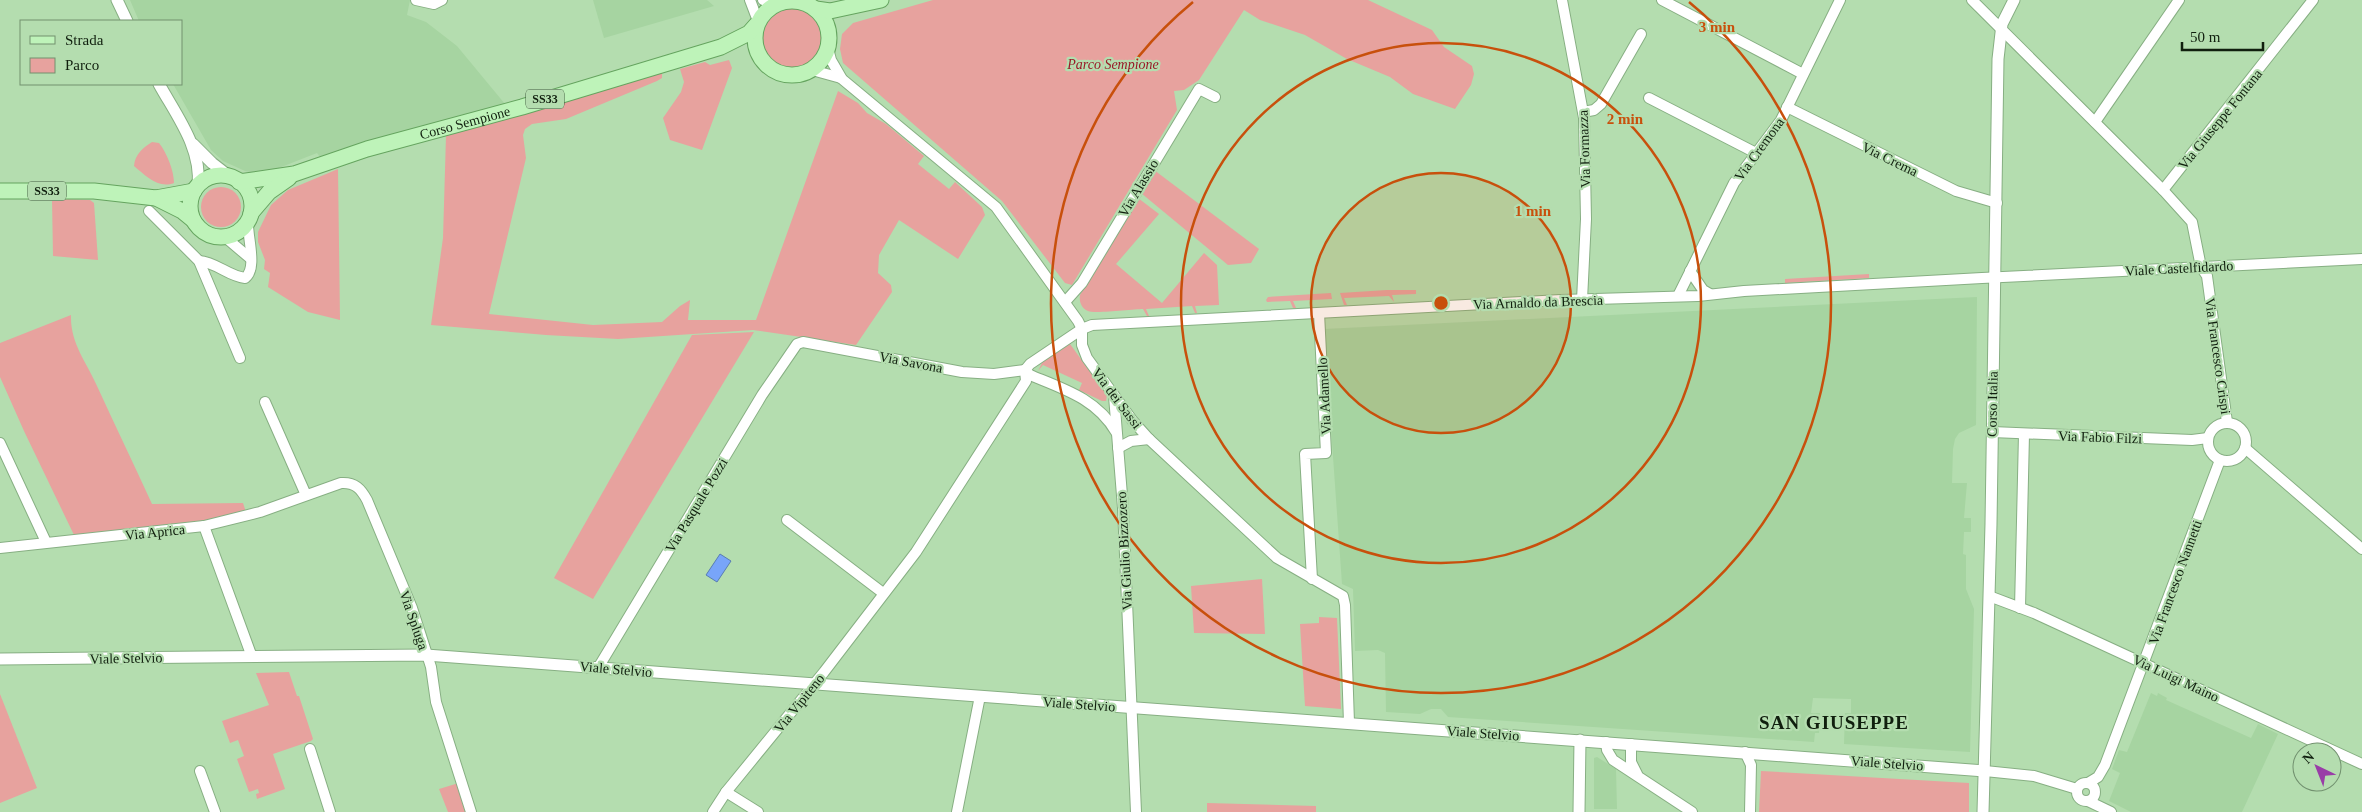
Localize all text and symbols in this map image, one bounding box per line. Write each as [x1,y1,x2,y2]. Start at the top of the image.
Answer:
text: 3 min [1699,19,1736,35]
legend [20,20,182,85]
scale bar [2182,20,2263,52]
text: 50 m [2190,29,2221,45]
text: Strada [65,32,104,48]
text: Parco [65,57,99,73]
park label: Parco Sempione [1066,57,1159,72]
street label: Via Giuseppe Fontana [2175,66,2266,172]
road number: SS33 [526,90,564,108]
street label: Corso Sempione [418,104,512,142]
street label: Via Formazza [1576,109,1593,188]
text: 2 min [1607,111,1644,127]
street label: Via Cremona [1732,114,1788,184]
street label: Via Crema [1859,140,1921,180]
street label: Via Alassio [1115,157,1161,220]
road number: SS33 [28,182,66,200]
text: 1 min [1515,203,1552,219]
street label: Viale Castelfidardo [2125,258,2234,279]
street label: Via Arnaldo da Brescia [1473,293,1604,312]
centre of rings [1432,294,1450,312]
street label: Via Francesco Crispi [2202,297,2233,415]
street label: Via Savona [878,349,945,376]
street label: Via Adamello [1315,357,1334,435]
street label: Via dei Sassi [1089,365,1144,432]
street label: Corso Italia [1984,370,2001,437]
street label: Via Fabio Filzi [2058,429,2142,446]
street label: Via Pasquale Pozzi [662,455,731,555]
street label: Via Giulio Bizzozero [1114,491,1135,611]
street label: Via Francesco Nannetti [2146,518,2205,646]
street label: Via Aprica [124,522,187,543]
street label: Via Spluga [396,589,431,653]
street label: Viale Stelvio [90,650,162,667]
street label: Via Luigi Maino [2130,652,2221,705]
street label: Viale Stelvio [579,659,653,680]
street label: Via Vipiteno [771,671,827,736]
street label: Viale Stelvio [1042,694,1116,715]
district label: SAN GIUSEPPE [1759,712,1909,733]
street label: Viale Stelvio [1446,723,1520,744]
north arrow [2292,742,2342,792]
text: N [2300,749,2317,767]
street label: Viale Stelvio [1850,753,1924,774]

